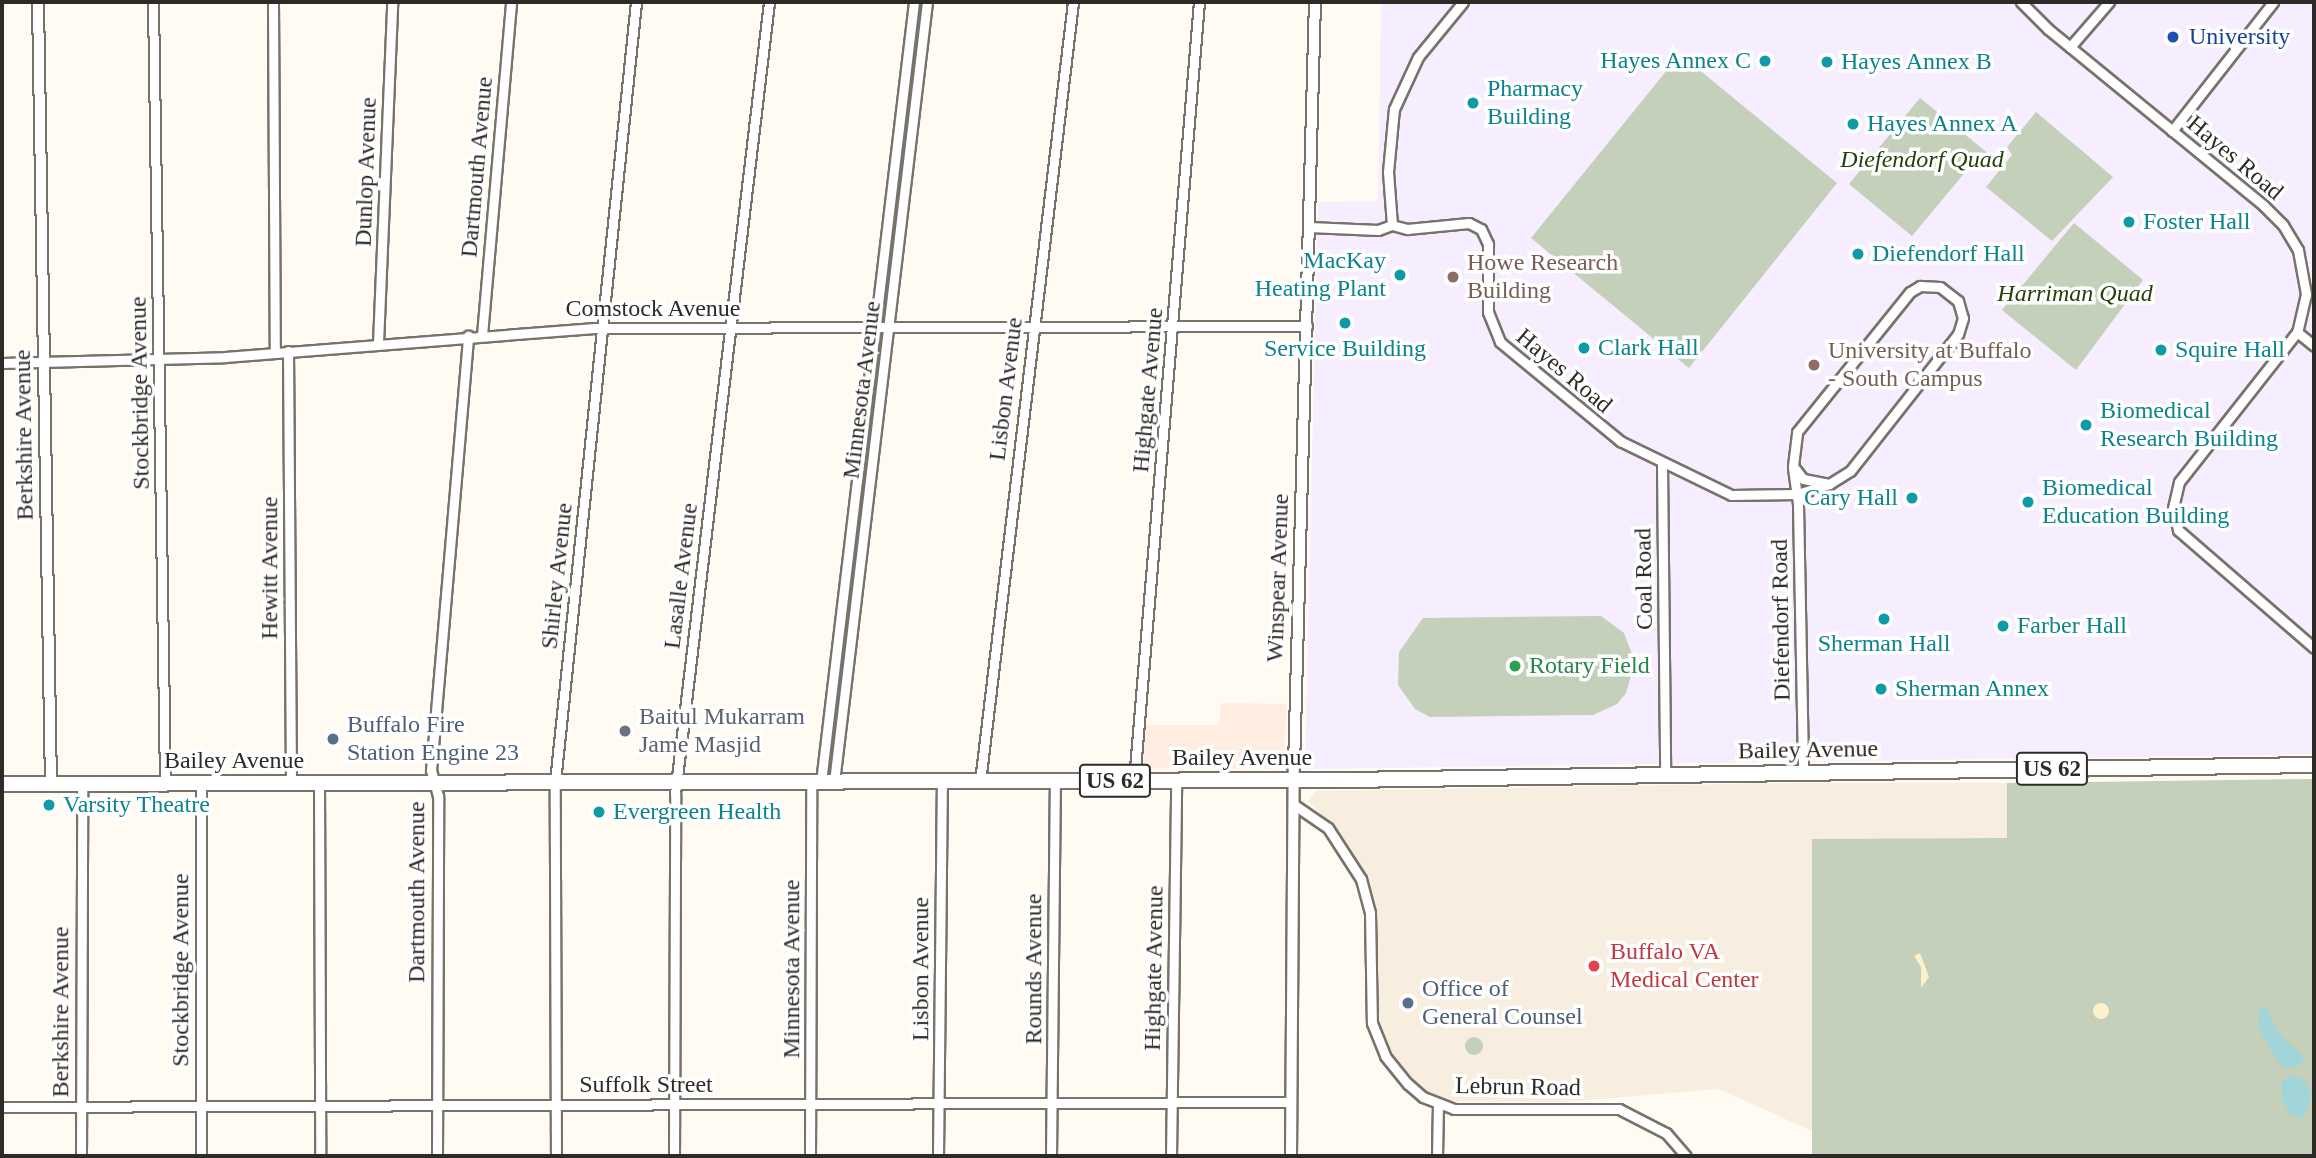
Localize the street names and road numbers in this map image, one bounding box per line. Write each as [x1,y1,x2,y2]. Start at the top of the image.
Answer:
street label: Dartmouth Avenue [455,75,499,259]
street label: Dunlop Avenue [349,96,383,248]
street label: Hayes Road [2181,109,2289,207]
street label: Stockbridge Avenue [124,295,156,491]
street label: Comstock Avenue [565,295,741,323]
street label: Minnesota Avenue [837,299,887,481]
street label: Highgate Avenue [1126,306,1170,474]
street label: Lisbon Avenue [983,315,1029,463]
street label: Hayes Road [1510,322,1618,420]
street label: Berkshire Avenue [8,349,40,521]
street label: Winspear Avenue [1261,493,1295,663]
street label: Hewitt Avenue [256,496,284,640]
street label: Shirley Avenue [535,501,579,651]
street label: Lasalle Avenue [658,501,704,651]
street label: Coal Road [1629,528,1659,630]
street label: Diefendorf Road [1765,539,1797,701]
street label: Bailey Avenue [1737,734,1879,766]
street label: Bailey Avenue [1171,744,1313,772]
street label: Bailey Avenue [163,747,305,775]
road number: US 62 [2015,750,2089,789]
road number: US 62 [1078,762,1152,800]
street label: Dartmouth Avenue [403,801,431,983]
street label: Stockbridge Avenue [167,873,195,1067]
street label: Minnesota Avenue [778,879,806,1059]
street label: Highgate Avenue [1138,884,1170,1052]
street label: Rounds Avenue [1020,893,1048,1045]
street label: Lisbon Avenue [907,896,935,1042]
street label: Berkshire Avenue [47,926,75,1098]
street label: Suffolk Street [579,1071,713,1099]
street label: Lebrun Road [1455,1072,1581,1102]

